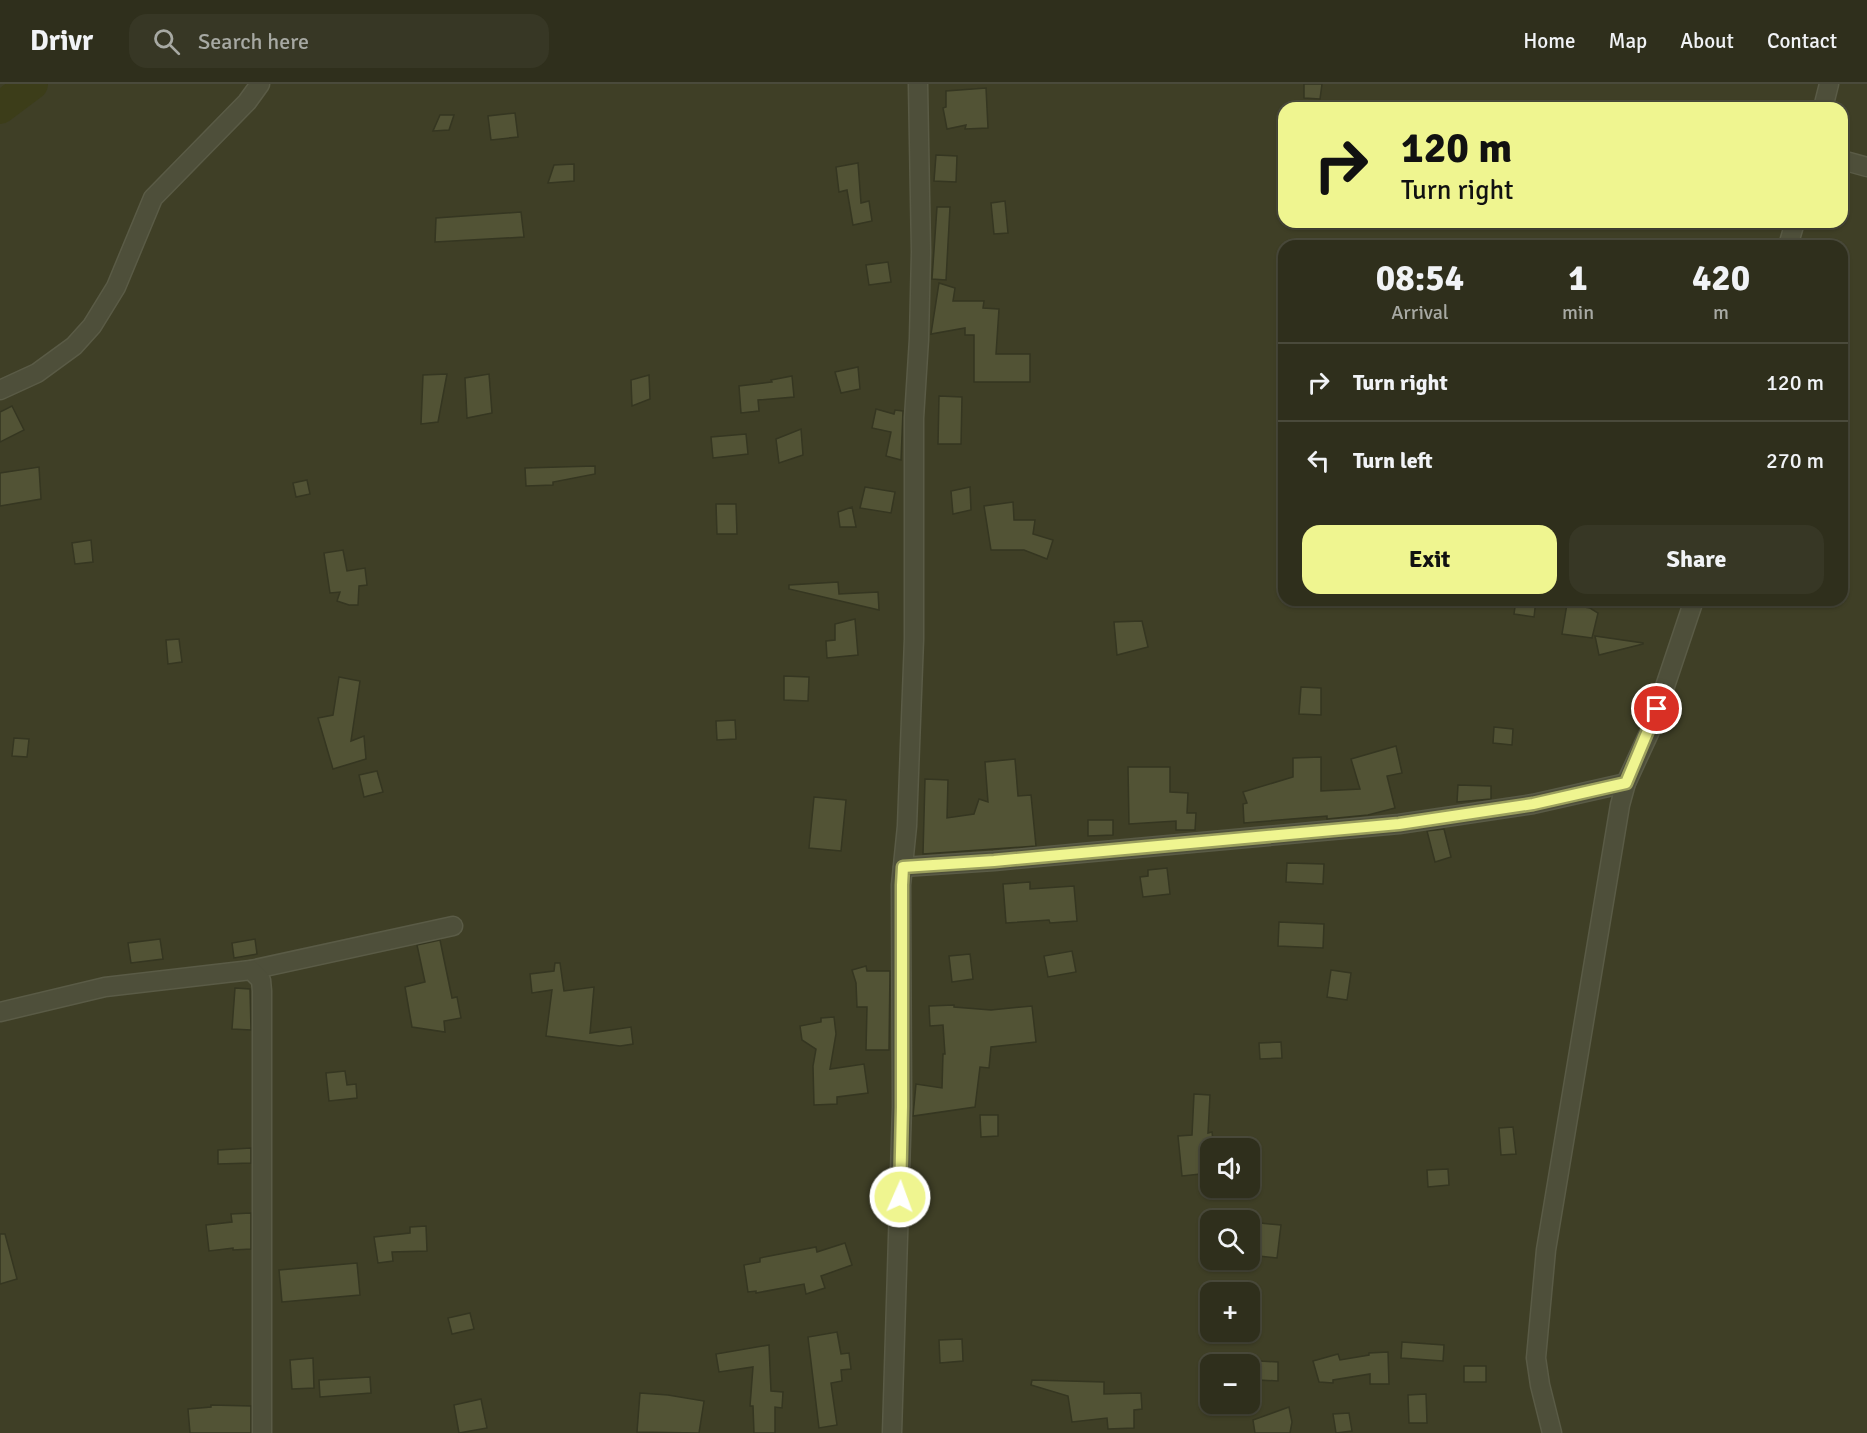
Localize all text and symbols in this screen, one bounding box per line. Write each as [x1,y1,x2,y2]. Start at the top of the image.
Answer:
search box [129,14,549,68]
text: Drivr [30,24,93,58]
icon: search [150,25,183,58]
text: Search here [198,28,309,55]
text: Home [1523,28,1576,54]
text: Map [1609,28,1647,54]
text: About [1680,28,1734,54]
text: Contact [1767,28,1837,54]
text: 120 m [1401,123,1512,174]
icon: right [1302,126,1380,204]
text: Turn right [1401,174,1514,207]
text: 08:54 [1376,256,1464,301]
text: 1 [1568,256,1588,301]
text: 420 [1692,256,1750,301]
text: Arrival [1391,300,1449,325]
text: min [1562,300,1594,325]
text: m [1713,300,1729,325]
icon: right [1302,366,1335,399]
text: Turn right [1353,369,1448,396]
text: 120 m [1766,369,1824,396]
icon: left [1302,444,1335,477]
text: Turn left [1353,447,1433,474]
text: 270 m [1766,447,1824,474]
button: Exit [1302,525,1557,594]
button: Share [1569,525,1824,594]
pin [1631,683,1682,734]
icon: arrive [1640,692,1673,725]
map controls [1200,1138,1260,1414]
button: sound [1200,1138,1260,1198]
position arrow [868,1165,932,1229]
button: search [1200,1210,1260,1270]
button: + [1200,1282,1260,1342]
button: − [1200,1354,1260,1414]

